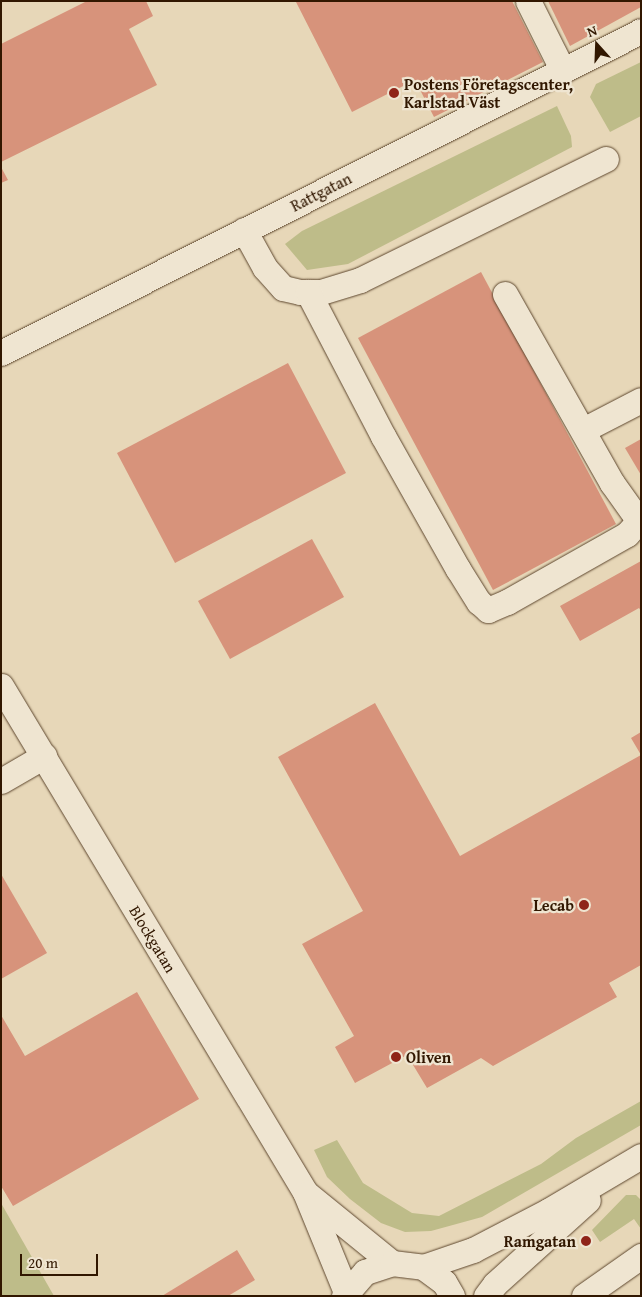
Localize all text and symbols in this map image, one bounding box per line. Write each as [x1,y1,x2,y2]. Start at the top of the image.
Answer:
north arrow [572,20,622,70]
text: N [584,20,600,42]
place label: Postens Företagscenter, Karlstad Väst [404,74,573,112]
marker: Postens Företagscenter, Karlstad Väst [388,87,400,99]
street label: Rattgatan [287,169,355,215]
place label: Lecab [533,895,574,915]
marker: Lecab [578,899,590,911]
street label: Blockgatan [126,902,180,976]
place label: Oliven [406,1047,451,1067]
marker: Oliven [390,1051,402,1063]
place label: Ramgatan [504,1231,576,1251]
marker: Ramgatan [580,1235,592,1247]
scale bar [22,1244,100,1276]
text: 20 m [28,1252,58,1273]

